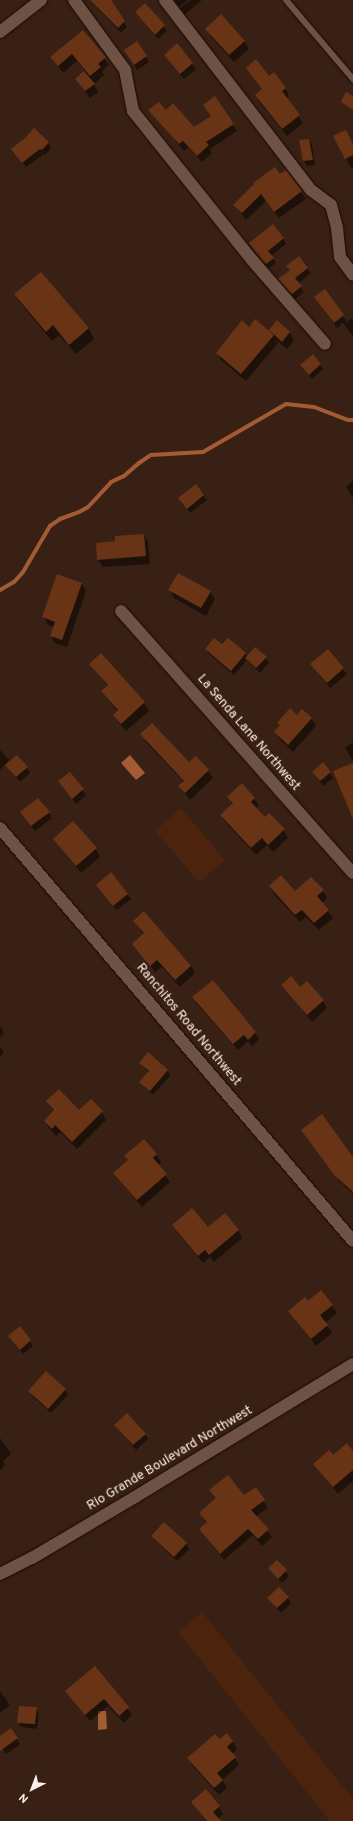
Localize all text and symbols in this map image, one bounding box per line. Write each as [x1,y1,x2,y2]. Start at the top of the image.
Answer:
street label: La Senda Lane Northwest [193,672,303,794]
street label: Ranchitos Road Northwest [132,961,244,1089]
street label: Rio Grande Boulevard Northwest [84,1403,256,1515]
north arrow [12,1769,52,1809]
text: N [16,1790,32,1806]

